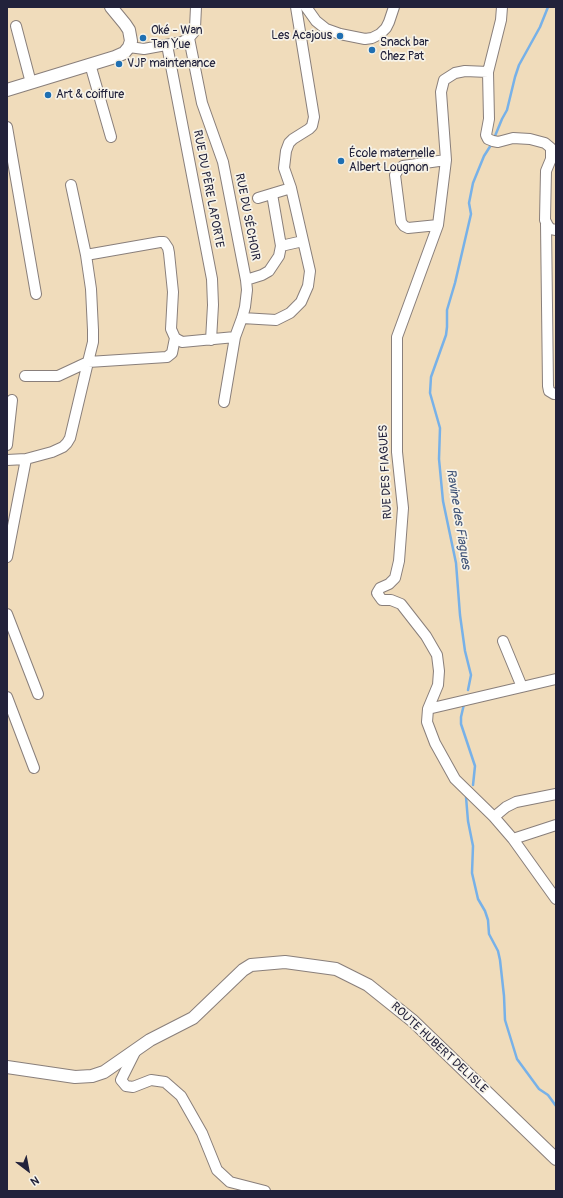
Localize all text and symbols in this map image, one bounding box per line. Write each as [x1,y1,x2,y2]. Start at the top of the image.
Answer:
place label: Oké - Wan Tan Yue [151,24,203,52]
place label: Les Acajous [271,29,332,43]
marker: Les Acajous [335,31,345,41]
marker: Oké - Wan Tan Yue [138,33,148,43]
place label: Snack bar Chez Pat [380,36,429,64]
marker: Snack bar Chez Pat [367,45,377,55]
place label: VJP maintenance [127,57,215,71]
marker: VJP maintenance [114,59,124,69]
place label: Art & coiffure [56,88,124,102]
marker: Art & coiffure [43,90,53,100]
street label: RUE DU PÈRE LAPORTE [190,129,226,249]
place label: École maternelle Albert Lougnon [349,147,435,175]
marker: École maternelle Albert Lougnon [336,156,346,166]
street label: RUE DU SÉCHOIR [231,172,263,262]
street label: RUE DES FIAGUES [376,424,396,520]
water label: Ravine des Fiagues [442,468,474,570]
street label: ROUTE HUBERT DELISLE [388,1000,490,1096]
north arrow [8,1150,48,1190]
text: N [28,1173,41,1188]

